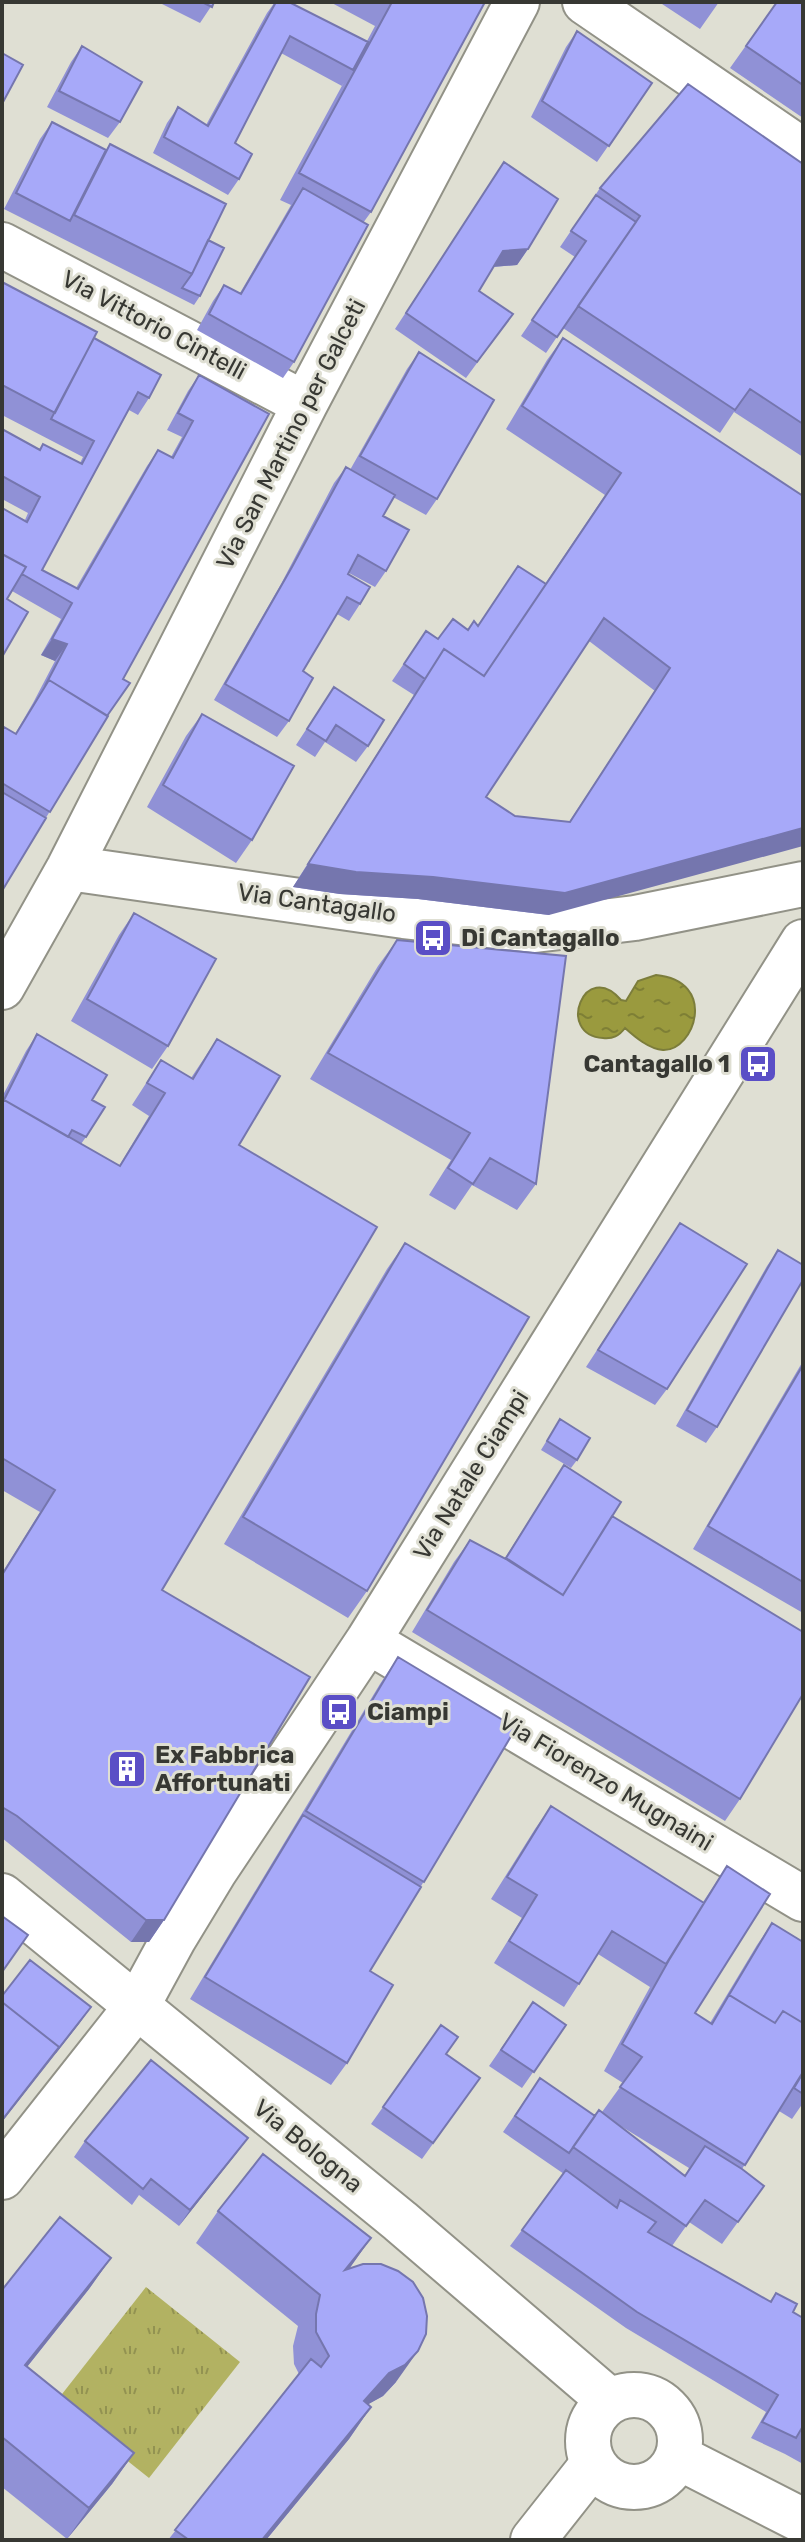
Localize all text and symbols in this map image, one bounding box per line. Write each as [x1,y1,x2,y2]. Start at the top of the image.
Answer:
street label: Via Vittorio Cintelli [57,265,251,385]
street label: Via San Martino per Galceti [211,294,371,574]
street label: Via Cantagallo [236,878,398,928]
bus stop icon: Di Cantagallo [412,917,454,959]
place label: Di Cantagallo [461,924,620,952]
bus stop icon: Cantagallo 1 [737,1043,779,1085]
place label: Cantagallo 1 [584,1050,730,1078]
street label: Via Natale Ciampi [408,1385,534,1565]
bus stop icon: Ciampi [318,1691,360,1733]
place label: Ciampi [367,1698,449,1726]
street label: Via Fiorenzo Mugnaini [494,1707,718,1857]
place label: Ex Fabbrica Affortunati [155,1741,294,1797]
building icon: Ex Fabbrica Affortunati [106,1748,148,1790]
street label: Via Bologna [248,2094,368,2198]

